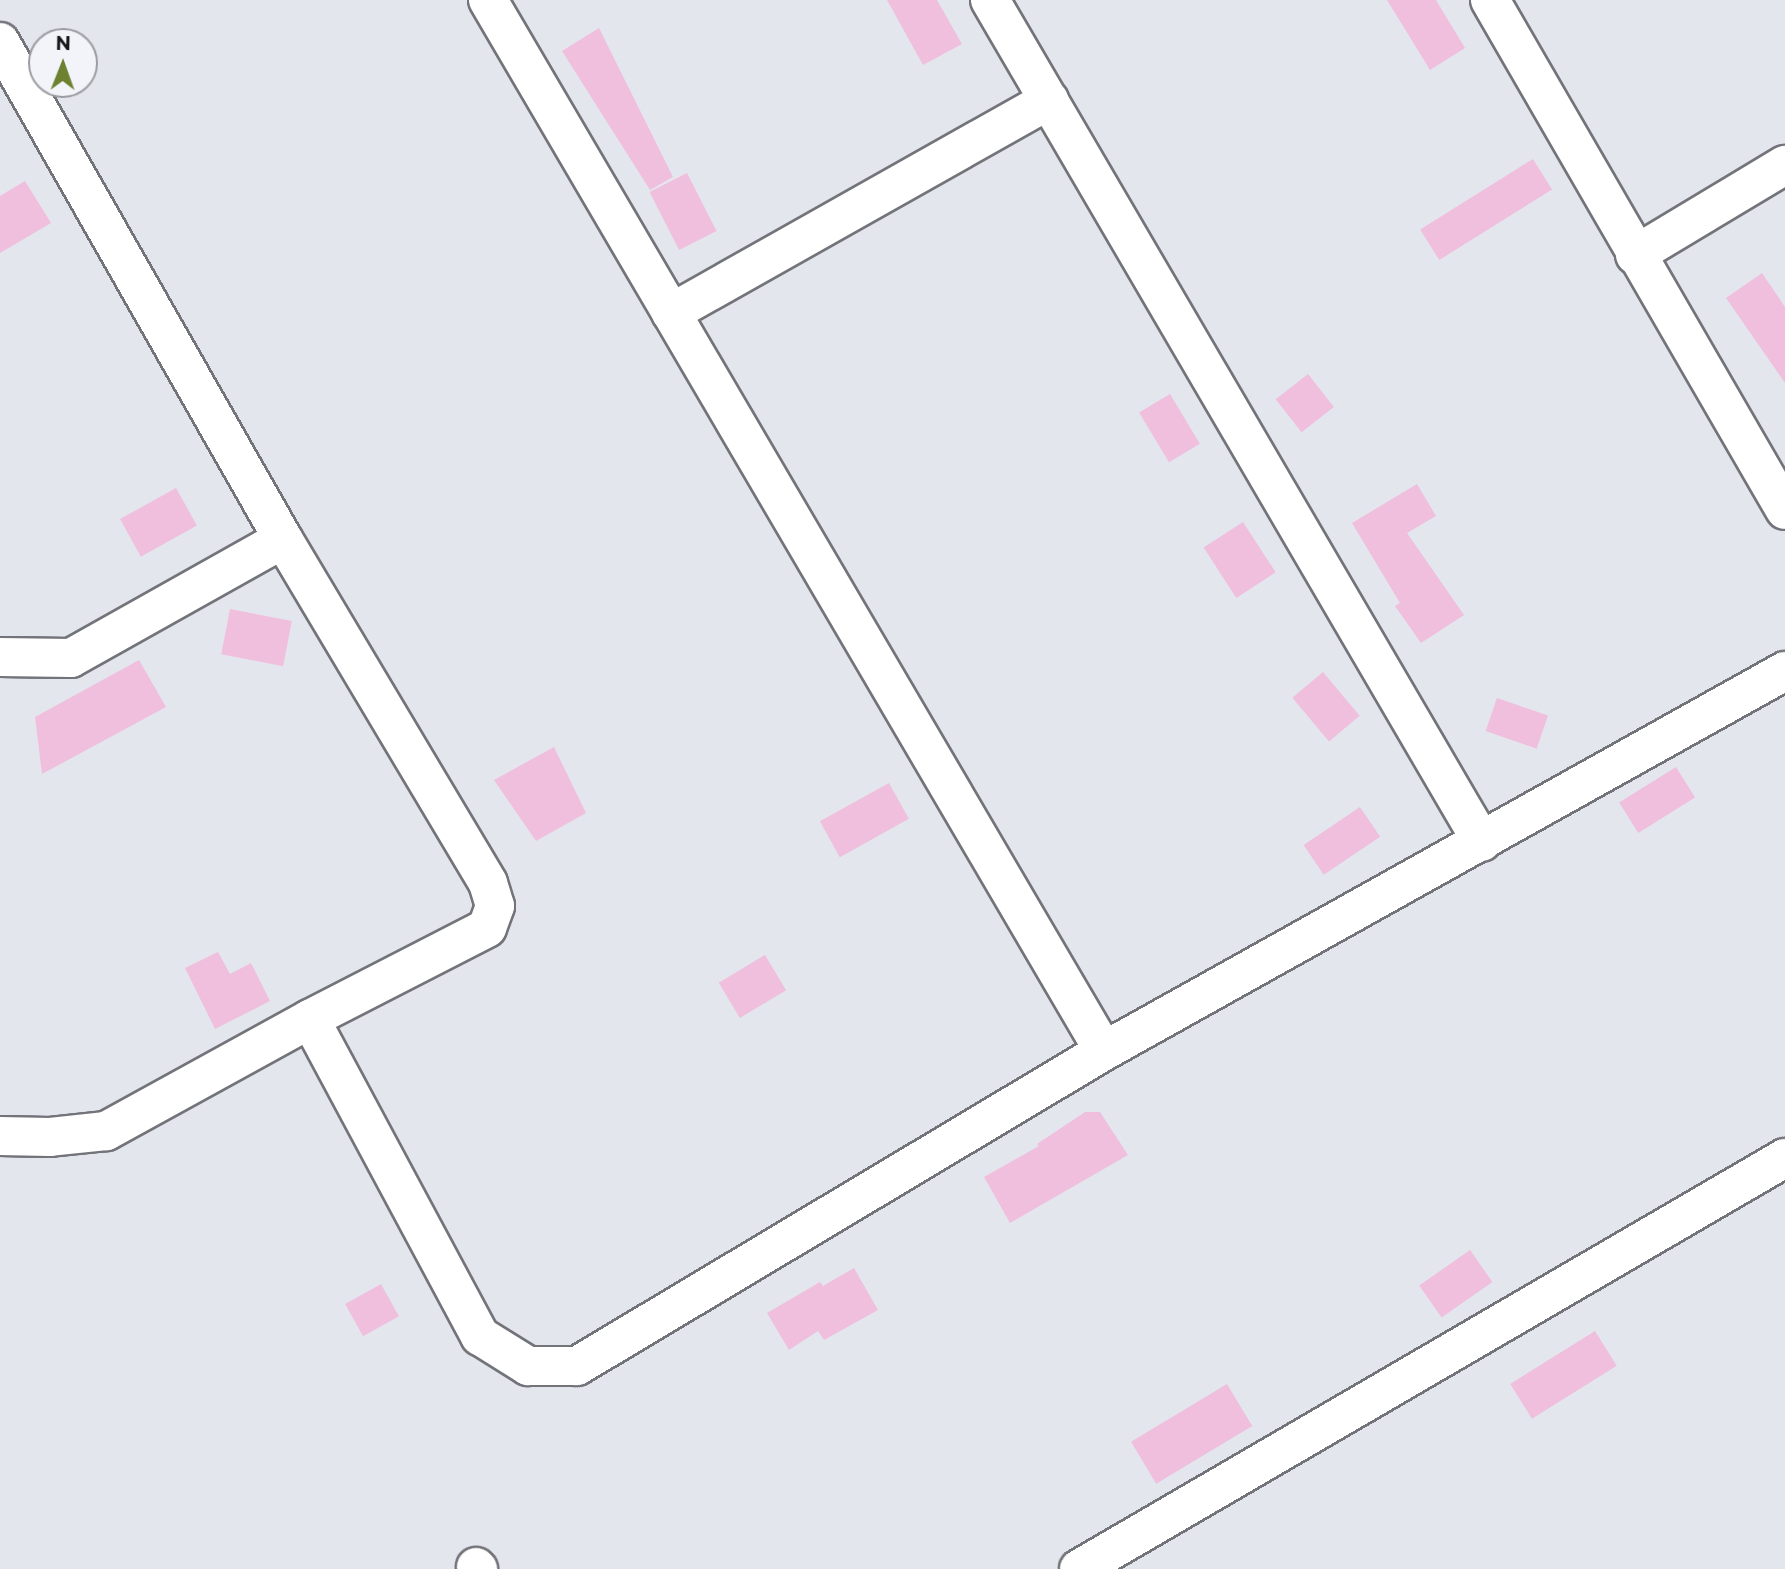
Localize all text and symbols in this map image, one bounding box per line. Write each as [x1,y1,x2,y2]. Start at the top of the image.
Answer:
north arrow [28,28,98,98]
text: N [55,32,71,55]

